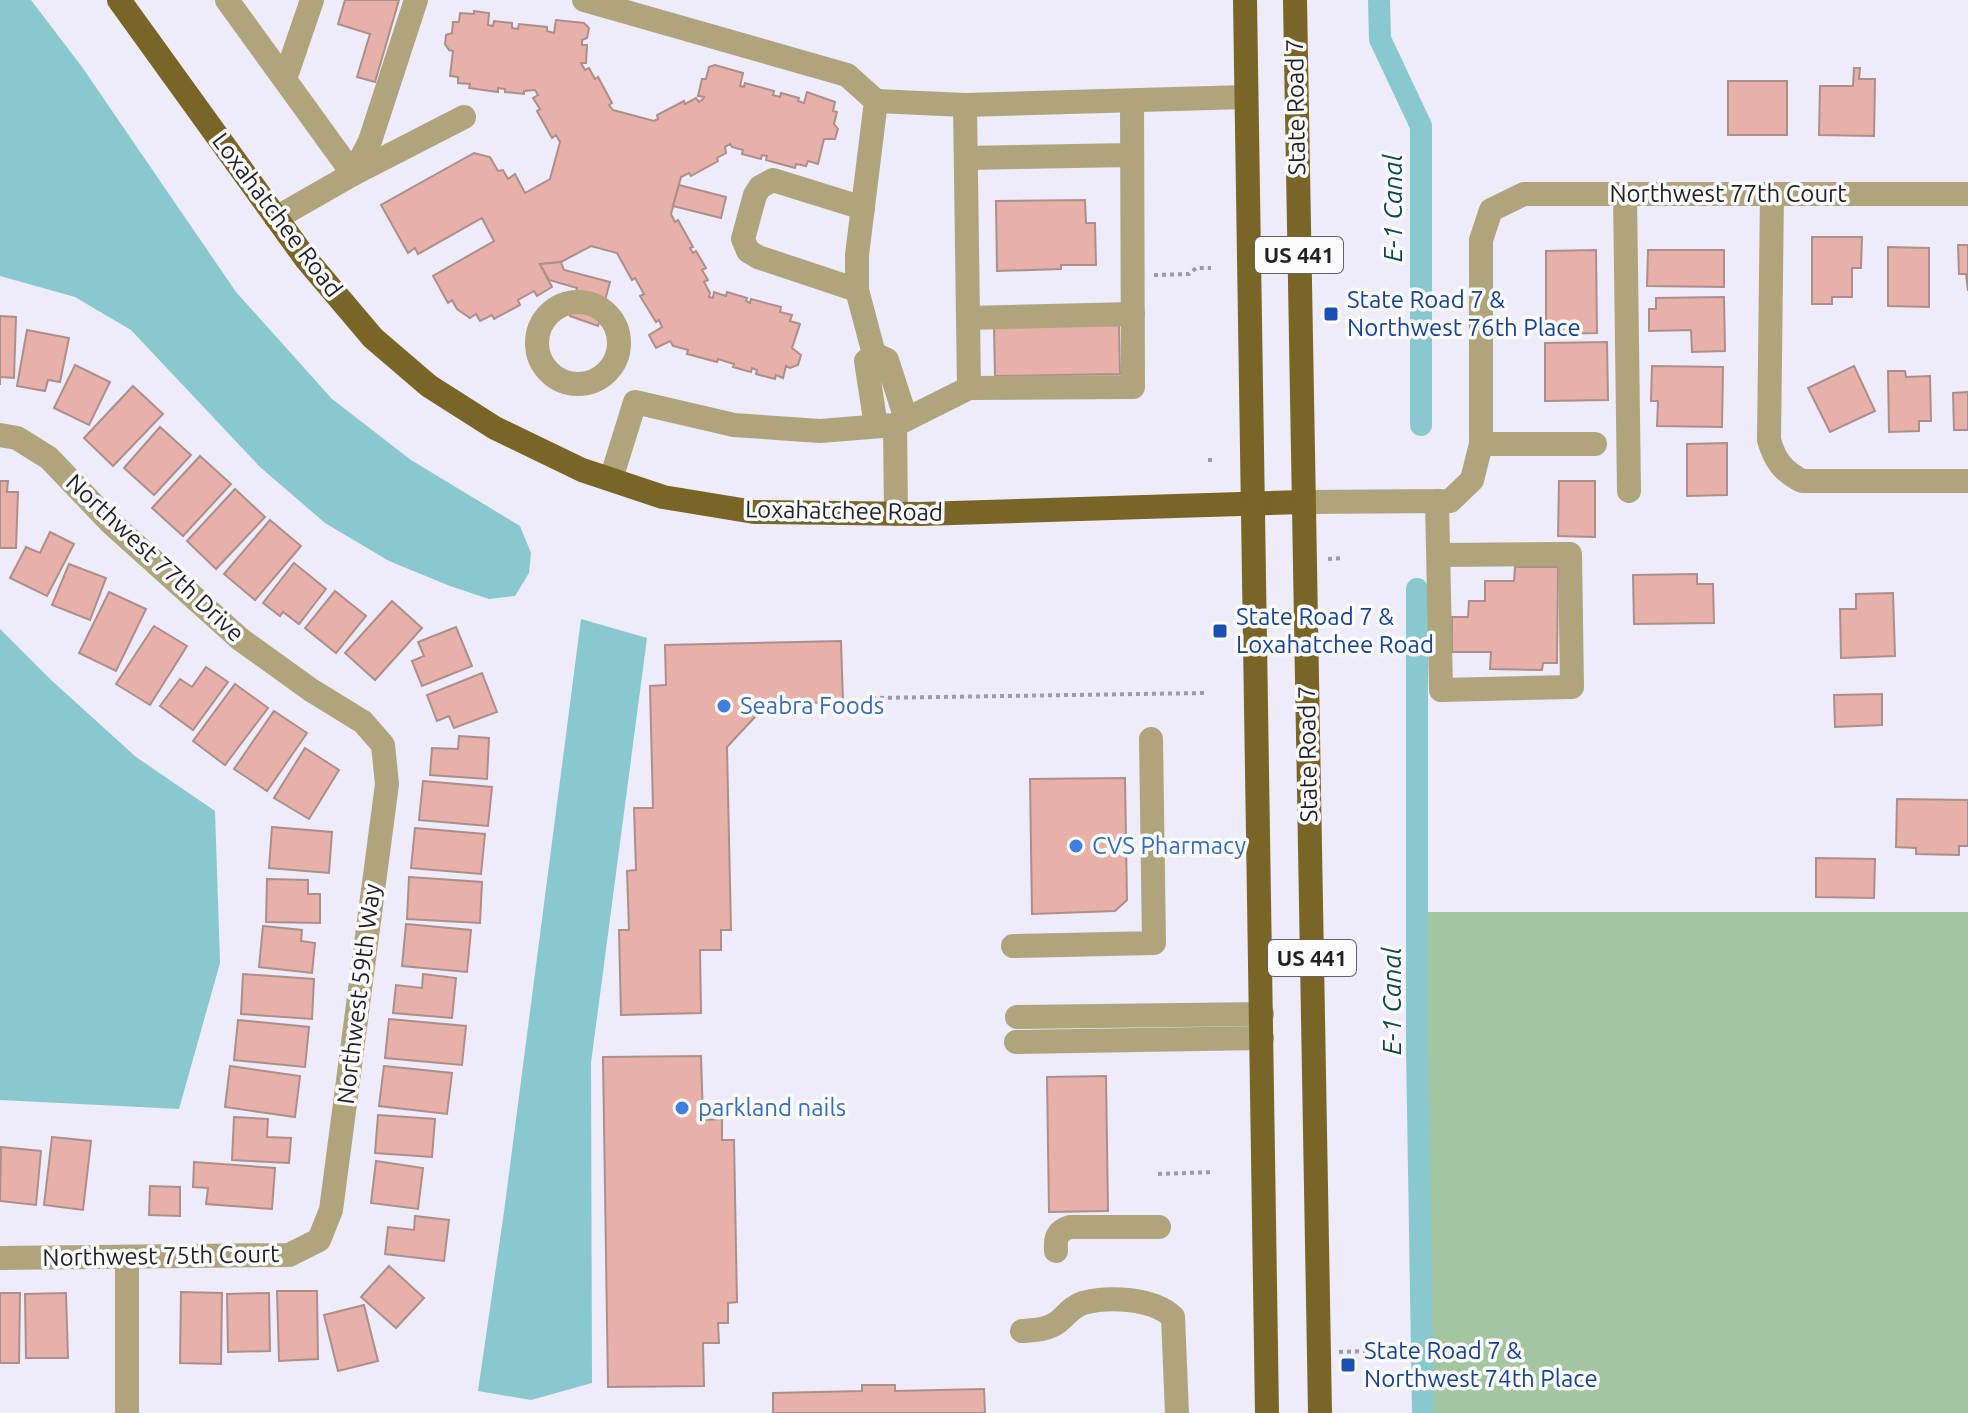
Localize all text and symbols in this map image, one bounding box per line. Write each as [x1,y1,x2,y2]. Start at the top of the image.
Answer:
street label: State Road 7 [1281,38,1310,176]
street label: Loxahatchee Road [207,128,348,302]
water label: E-1 Canal [1378,154,1407,262]
street label: Northwest 77th Court [1609,180,1847,207]
road number: US 441 [1255,237,1343,273]
place label: State Road 7 & Northwest 76th Place [1347,286,1581,341]
marker: State Road 7 & Northwest 76th Place [1322,305,1340,323]
street label: Northwest 77th Drive [61,468,250,647]
street label: Loxahatchee Road [745,495,943,526]
place label: State Road 7 & Loxahatchee Road [1236,603,1434,658]
marker: State Road 7 & Loxahatchee Road [1211,622,1229,640]
street label: State Road 7 [1293,685,1322,823]
place label: Seabra Foods [740,692,884,719]
marker: Seabra Foods [715,697,733,715]
place label: CVS Pharmacy [1092,832,1246,859]
marker: CVS Pharmacy [1067,837,1085,855]
street label: Northwest 59th Way [332,882,385,1106]
road number: US 441 [1268,940,1356,976]
water label: E-1 Canal [1377,947,1406,1055]
place label: parkland nails [698,1094,846,1121]
marker: parkland nails [673,1099,691,1117]
street label: Northwest 75th Court [42,1240,280,1271]
place label: State Road 7 & Northwest 74th Place [1364,1337,1598,1392]
marker: State Road 7 & Northwest 74th Place [1339,1356,1357,1374]

